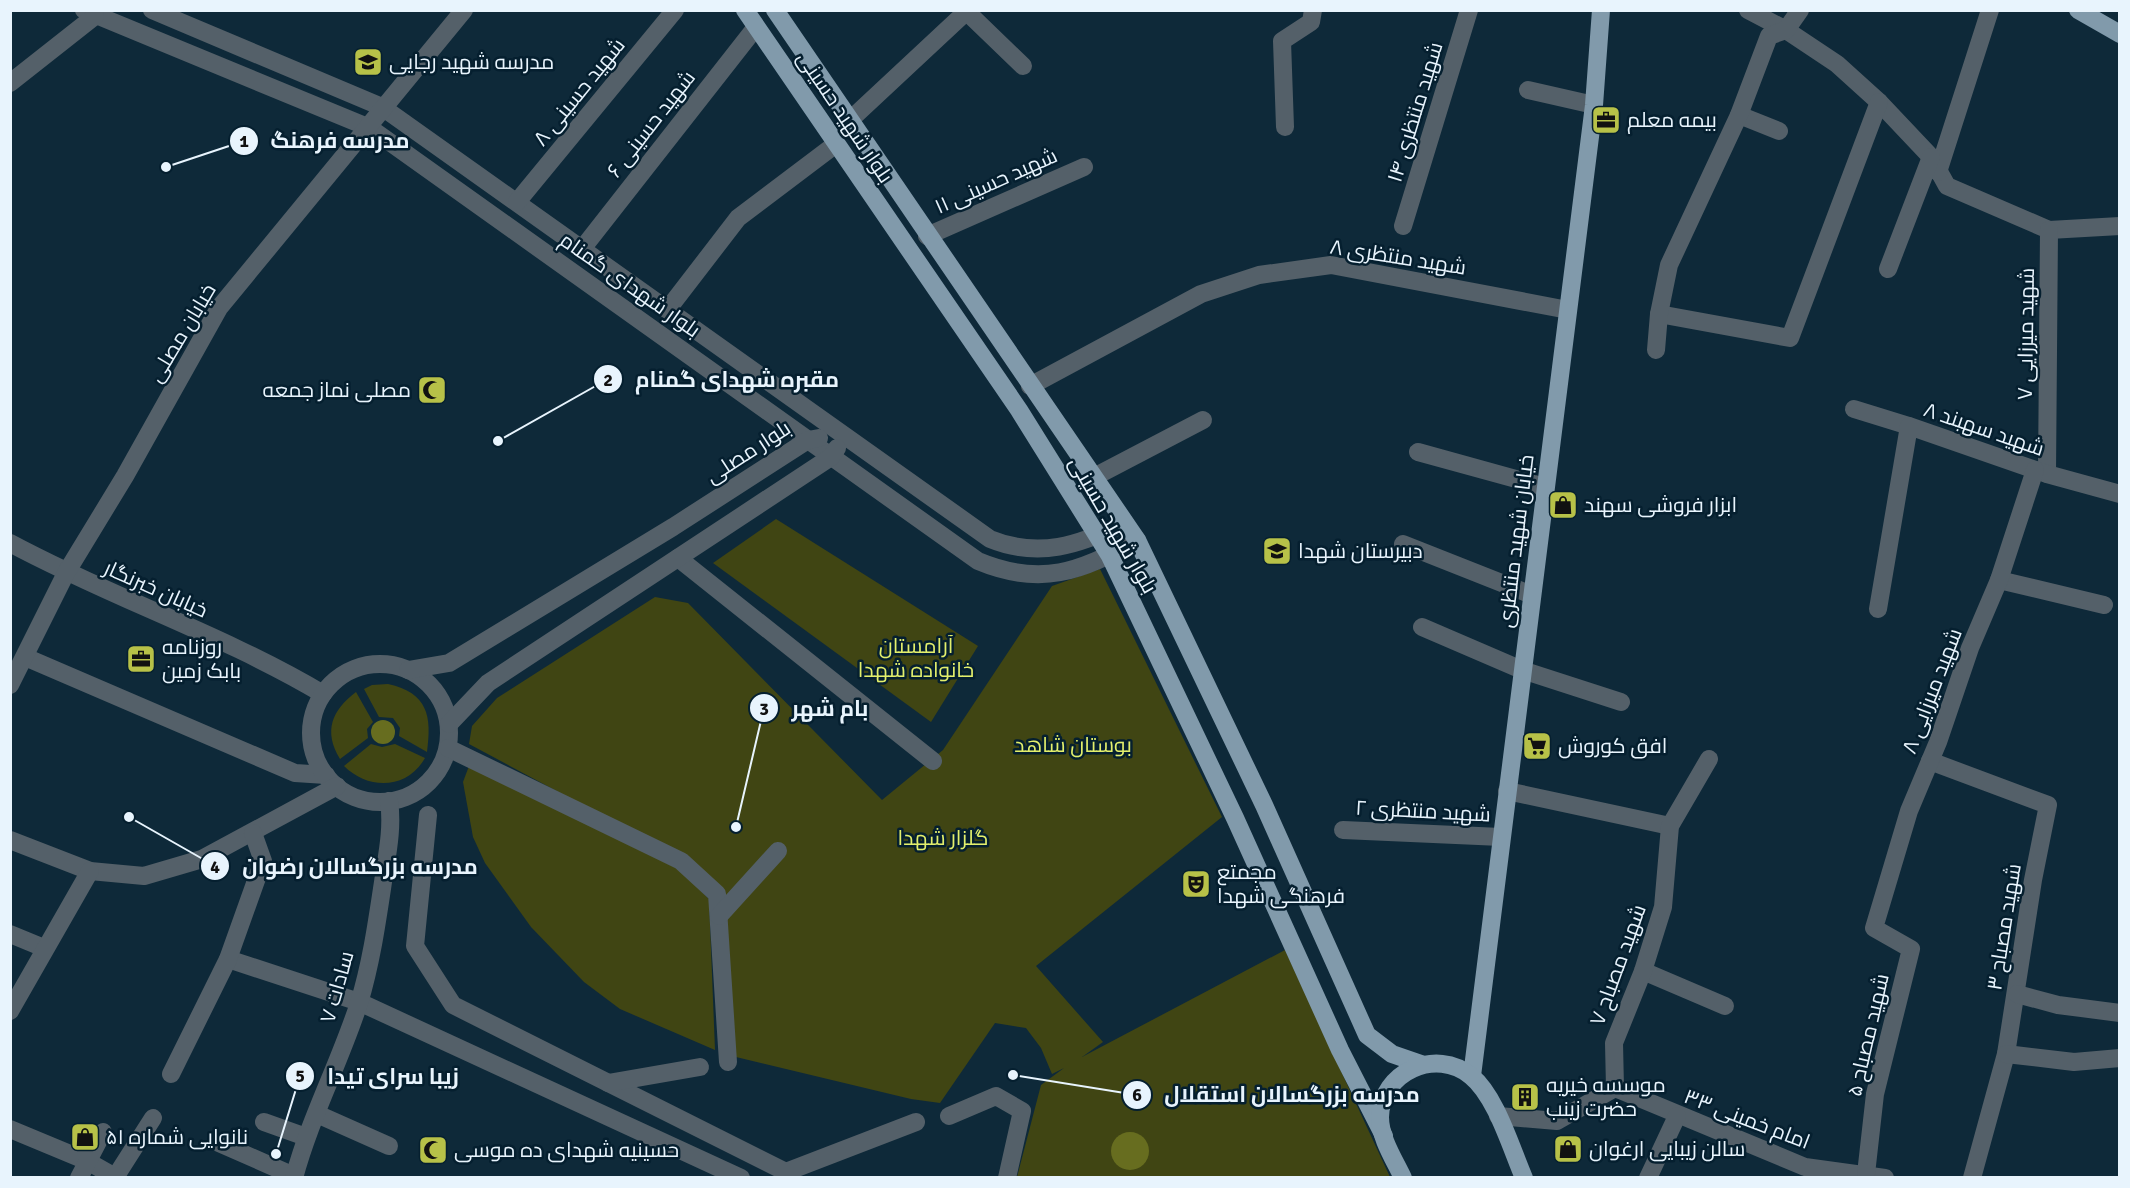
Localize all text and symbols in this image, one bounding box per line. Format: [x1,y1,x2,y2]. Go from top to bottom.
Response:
street label: شهید حسینی ۸ [527,33,631,151]
street label: شهید منتظری ۱۴ [1381,39,1449,185]
school or university icon: مدرسه شهید رجایی [352,46,384,78]
street label: بلوار شهید حسینی [791,46,899,188]
place label: مدرسه شهید رجایی [389,49,554,75]
street label: شهید حسینی ۶ [601,65,701,183]
office icon: بیمه معلم [1590,104,1622,136]
place label: بیمه معلم [1627,107,1717,134]
callout: مدرسه فرهنگ [229,121,422,161]
text: مدرسه فرهنگ [270,127,410,154]
text: 1 [239,130,249,152]
street label: شهید حسینی ۱۱ [931,142,1061,220]
street label: بلوار شهدای گمنام [554,227,705,344]
street label: شهید منتظری ۸ [1328,233,1468,281]
street label: شهید میرزایی ۷ [2012,268,2040,400]
street label: خیابان مصلی [142,279,222,387]
callout: مقبره شهدای گمنام [593,359,851,399]
text: مقبره شهدای گمنام [635,366,839,395]
text: 2 [603,369,613,391]
mosque icon: مصلی نماز جمعه [416,374,448,406]
place label: مصلی نماز جمعه [263,377,411,403]
street label: شهید سهبند ۸ [1920,396,2048,462]
street label: بلوار مصلی [700,415,796,489]
street label: بلوار شهید حسینی [1063,452,1163,598]
street label: خیابان شهید منتظری [1492,453,1540,629]
shop icon: ابزار فروشی سهند [1547,489,1579,521]
place label: ابزار فروشی سهند [1584,492,1737,518]
school or university icon: دبیرستان شهدا [1261,535,1293,567]
place label: دبیرستان شهدا [1298,538,1423,564]
street label: خیابان خبرنگار [99,554,212,623]
street label: شهید میرزایی ۸ [1896,625,1968,757]
park label: آرامستان خانواده شهدا [858,633,974,683]
place label: روزنامه بابک زمین [162,634,241,684]
office icon: روزنامه بابک زمین [125,643,157,675]
callout: بام شهر [749,688,880,728]
text: بام شهر [791,695,868,724]
text: 3 [759,698,769,720]
supermarket icon: افق کوروش [1521,730,1553,762]
park label: بوستان شاهد [1014,732,1132,758]
place label: افق کوروش [1558,733,1667,759]
street label: شهید منتظری ۲ [1355,794,1491,828]
park label: گلزار شهدا [898,825,988,851]
callout: مدرسه بزرگسالان رضوان [200,846,489,886]
text: مدرسه بزرگسالان رضوان [242,853,478,880]
text: 4 [210,856,220,878]
place label: مجمتع فرهنگی شهدا [1217,859,1345,909]
street label: شهید مصباح ۳ [1981,862,2028,992]
theatre icon: مجمتع فرهنگی شهدا [1180,868,1212,900]
street label: شهید مصباح ۷ [1584,901,1653,1029]
street label: سادات ۷ [314,948,360,1026]
street label: شهید مصباح ۵ [1841,971,1896,1099]
callout: زیبا سرای تیدا [285,1056,470,1096]
text: زیبا سرای تیدا [327,1063,459,1090]
text: 5 [295,1065,305,1087]
place label: موسسه خیریه حضرت زینب [1546,1072,1666,1122]
callout: مدرسه بزرگسالان استقلال [1122,1075,1432,1115]
text: مدرسه بزرگسالان استقلال [1164,1081,1420,1108]
building icon: موسسه خیریه حضرت زینب [1509,1081,1541,1113]
street label: امام خمینی ۳۳ [1680,1083,1814,1156]
text: 6 [1132,1084,1142,1106]
shop icon: نانوایی شماره ۵۱ [69,1121,101,1153]
place label: نانوایی شماره ۵۱ [106,1124,248,1150]
shop icon: سالن زیبایی ارغوان [1552,1133,1584,1165]
mosque icon: حسینیه شهدای ده موسی [417,1134,449,1166]
place label: سالن زیبایی ارغوان [1589,1136,1745,1162]
place label: حسینیه شهدای ده موسی [454,1137,679,1163]

